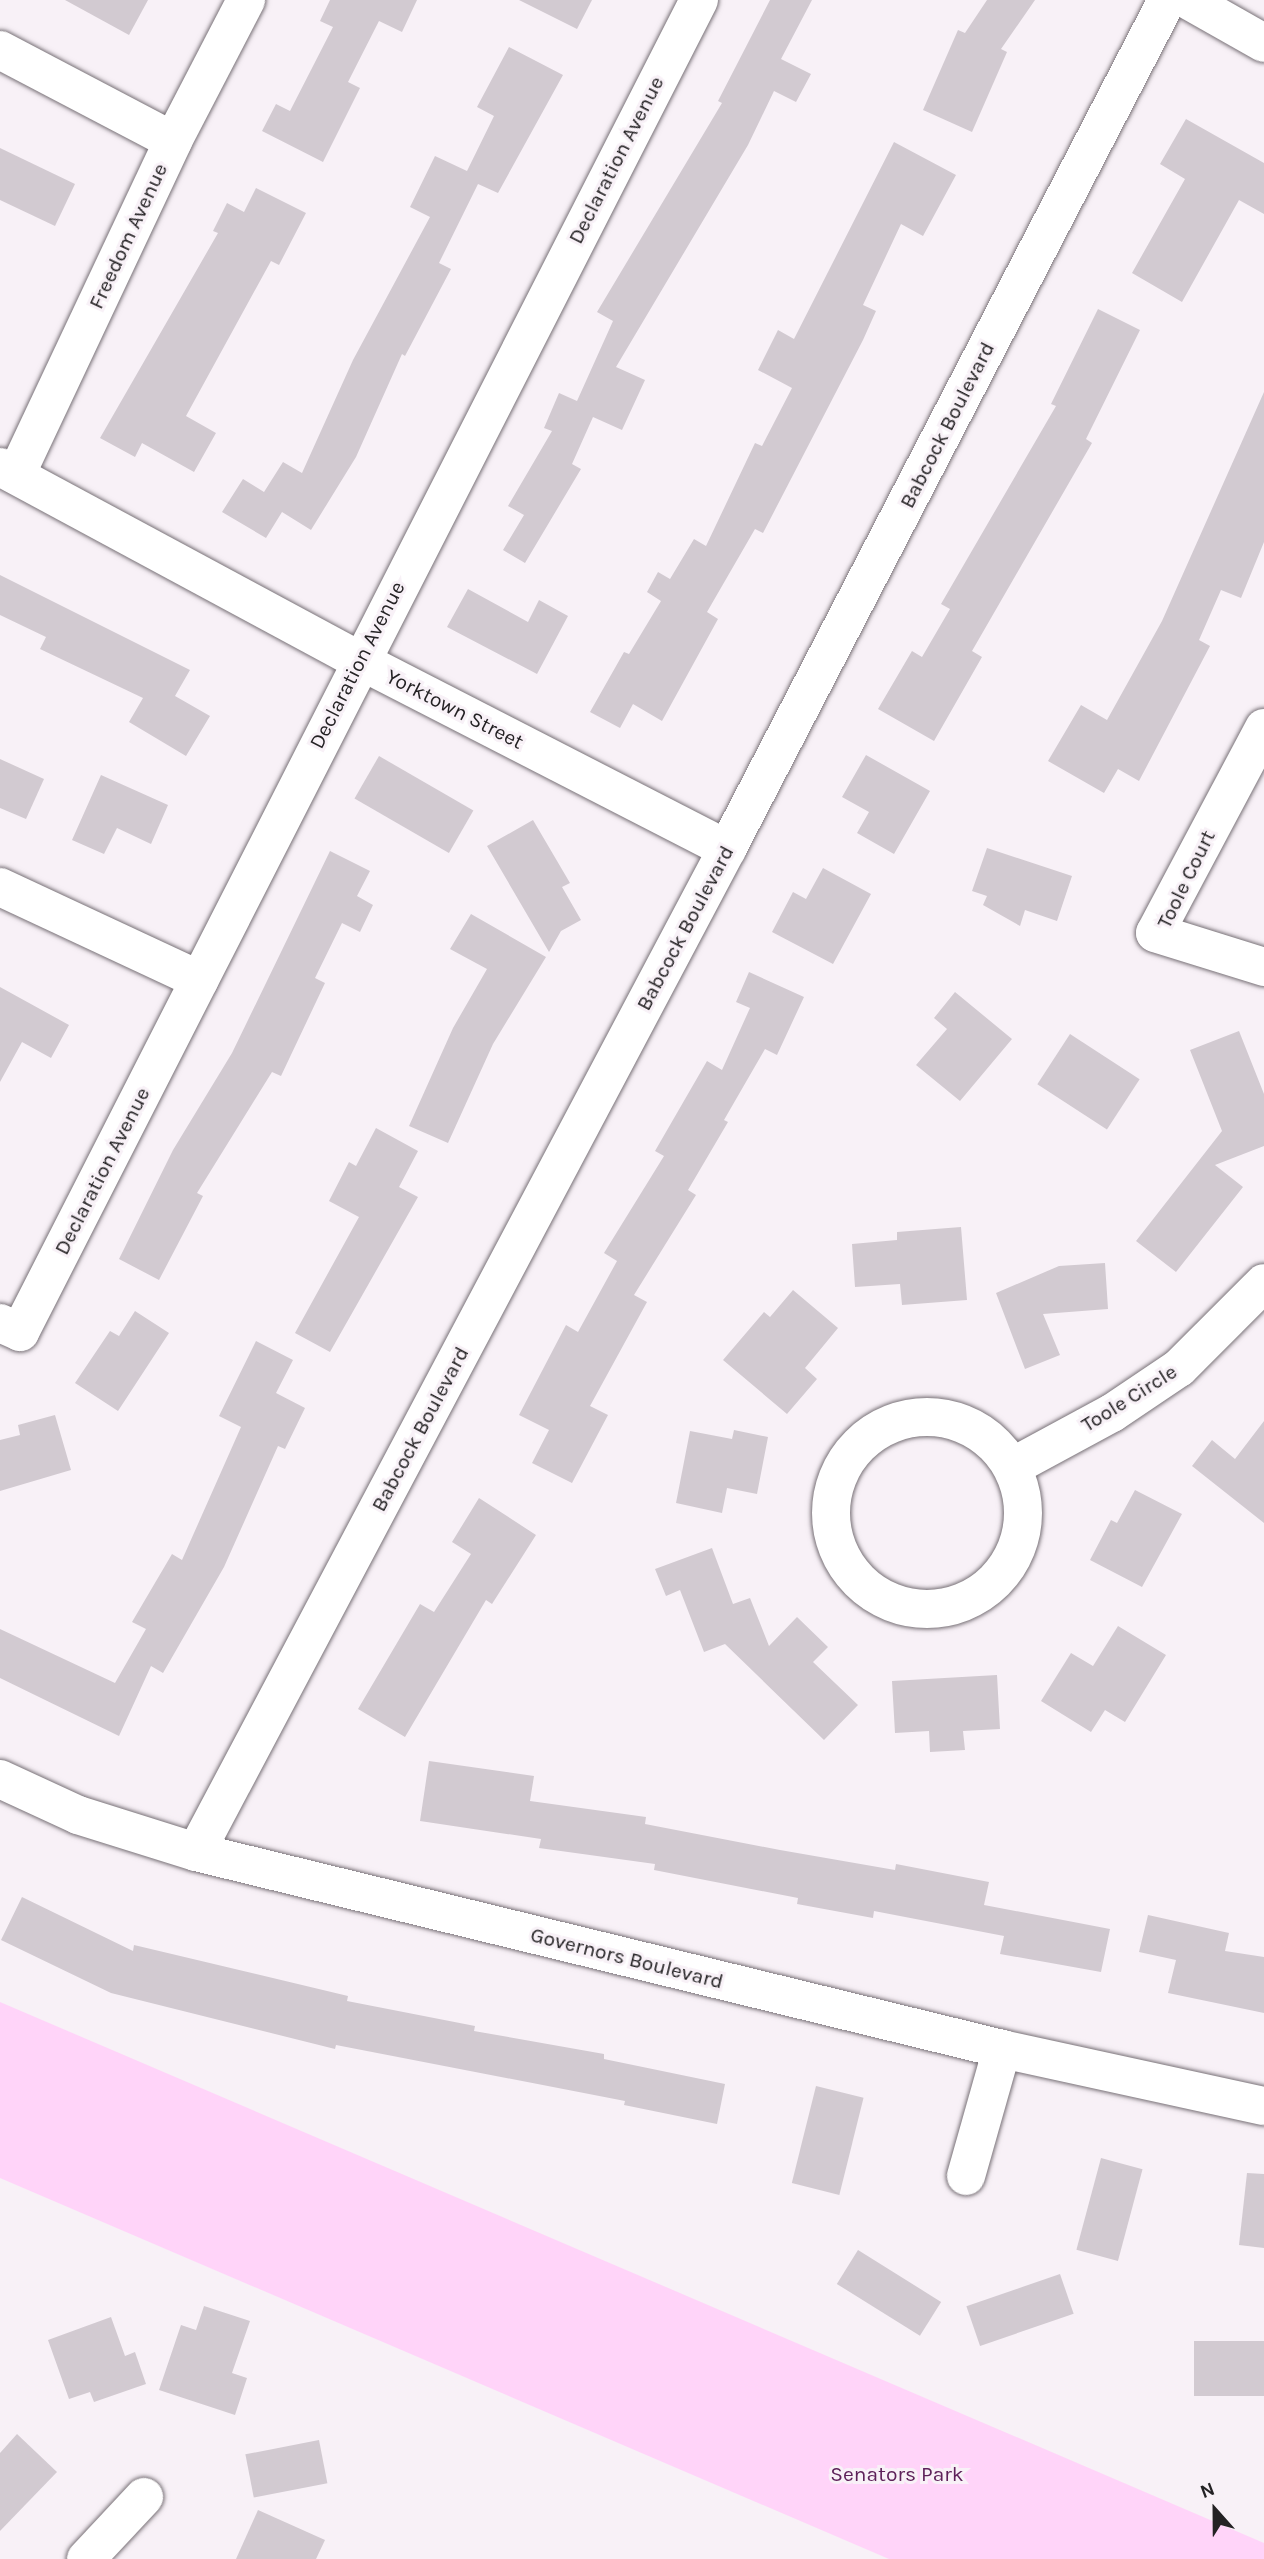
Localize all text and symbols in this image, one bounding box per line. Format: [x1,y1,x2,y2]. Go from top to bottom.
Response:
street label: Declaration Avenue [563,72,669,248]
street label: Freedom Avenue [83,159,173,313]
street label: Babcock Boulevard [894,338,1000,512]
street label: Declaration Avenue [304,577,410,753]
street label: Yorktown Street [382,664,528,754]
street label: Toole Court [1151,826,1221,932]
street label: Babcock Boulevard [631,841,739,1015]
street label: Declaration Avenue [49,1083,155,1259]
street label: Babcock Boulevard [366,1342,474,1516]
street label: Toole Circle [1077,1359,1181,1437]
street label: Governors Boulevard [528,1922,726,1994]
park label: Senators Park [830,2461,964,2487]
north arrow [1180,2475,1250,2545]
text: N [1197,2478,1218,2503]

